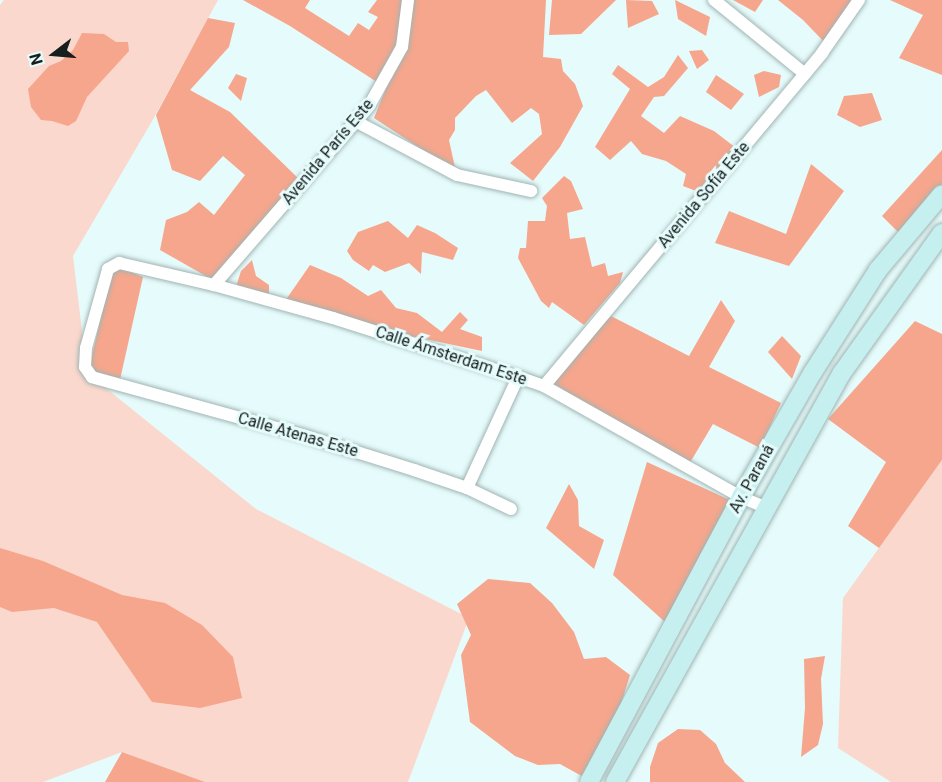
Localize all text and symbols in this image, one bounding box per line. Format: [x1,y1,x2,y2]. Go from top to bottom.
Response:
north arrow [24,24,84,84]
text: N [26,51,47,67]
street label: Avenida París Este [278,95,378,209]
street label: Avenida Sofía Este [654,138,754,252]
street label: Calle Ámsterdam Este [373,322,529,390]
street label: Calle Atenas Este [236,409,360,461]
street label: Av. Paraná [725,441,779,517]

